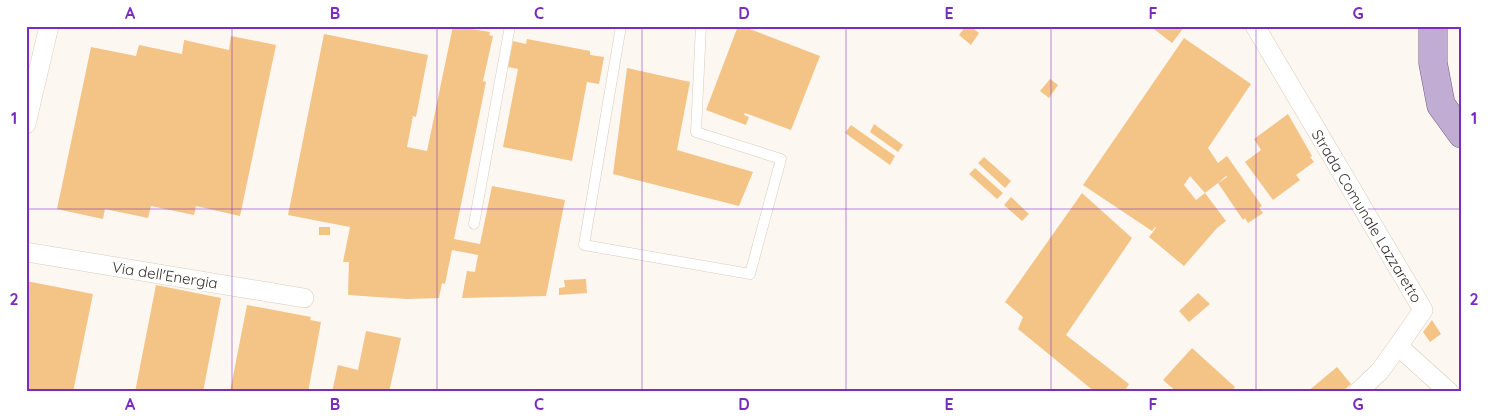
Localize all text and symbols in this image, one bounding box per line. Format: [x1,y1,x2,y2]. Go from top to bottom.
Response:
text: A [125,3,136,23]
text: B [330,3,340,23]
text: C [534,3,544,23]
text: D [738,3,750,23]
text: E [944,3,954,23]
text: F [1149,3,1158,23]
text: G [1352,3,1364,23]
text: 1 [11,108,17,128]
text: 1 [1471,108,1477,128]
street label: Strada Comunale Lazzaretto [1308,126,1426,306]
street label: Via dell'Energia [111,257,219,293]
text: 2 [9,289,19,309]
text: 2 [1469,289,1479,309]
text: A [125,394,136,414]
text: B [330,394,340,414]
text: C [534,394,544,414]
text: D [738,394,750,414]
text: E [944,394,954,414]
text: F [1149,394,1158,414]
text: G [1352,394,1364,414]

